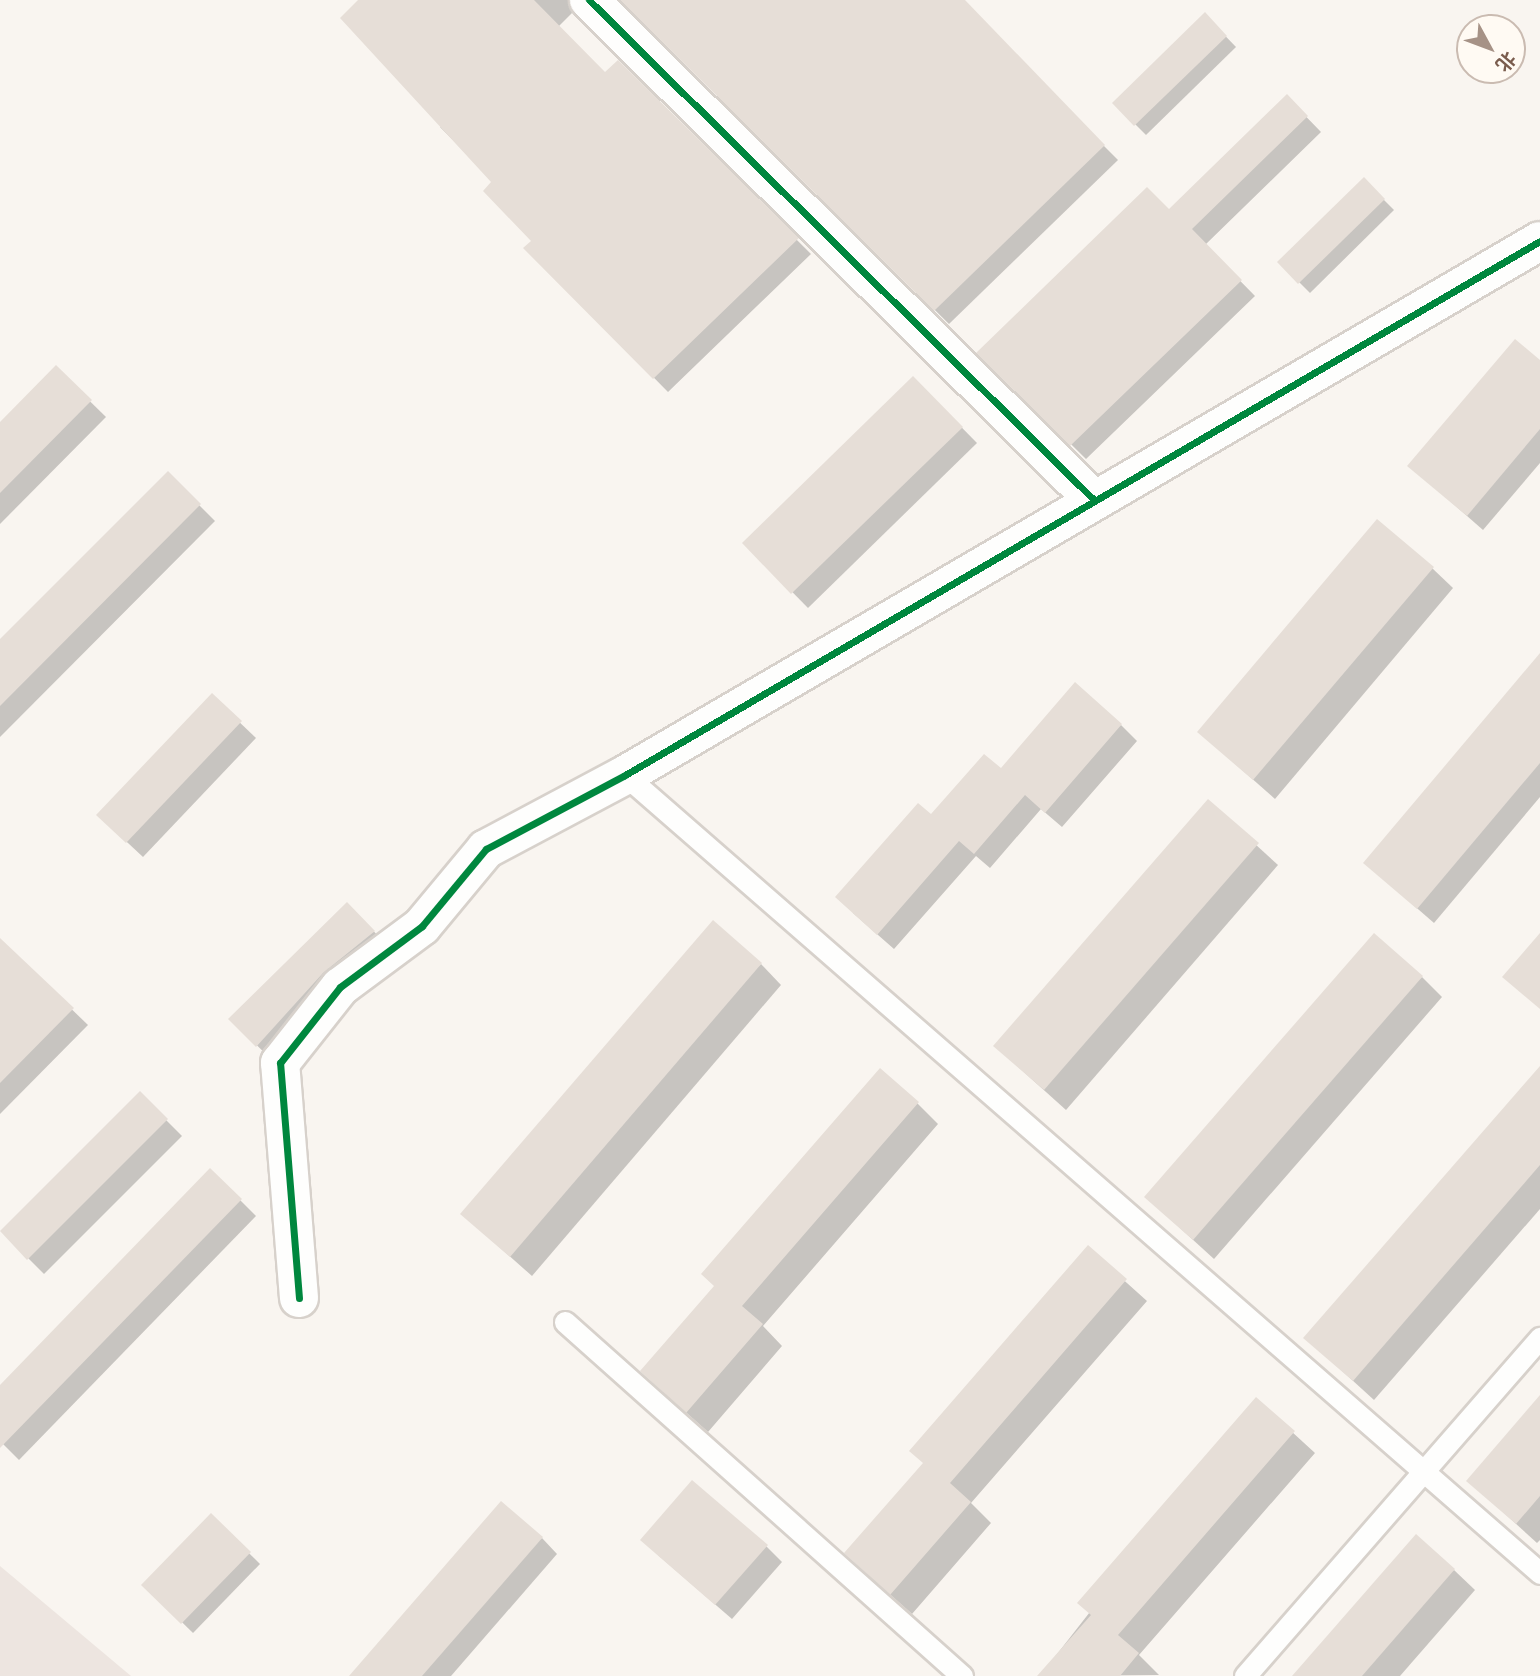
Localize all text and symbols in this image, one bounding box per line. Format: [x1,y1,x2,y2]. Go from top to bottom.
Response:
north arrow [1456,14,1526,84]
text: 北 [1491,47,1521,77]

